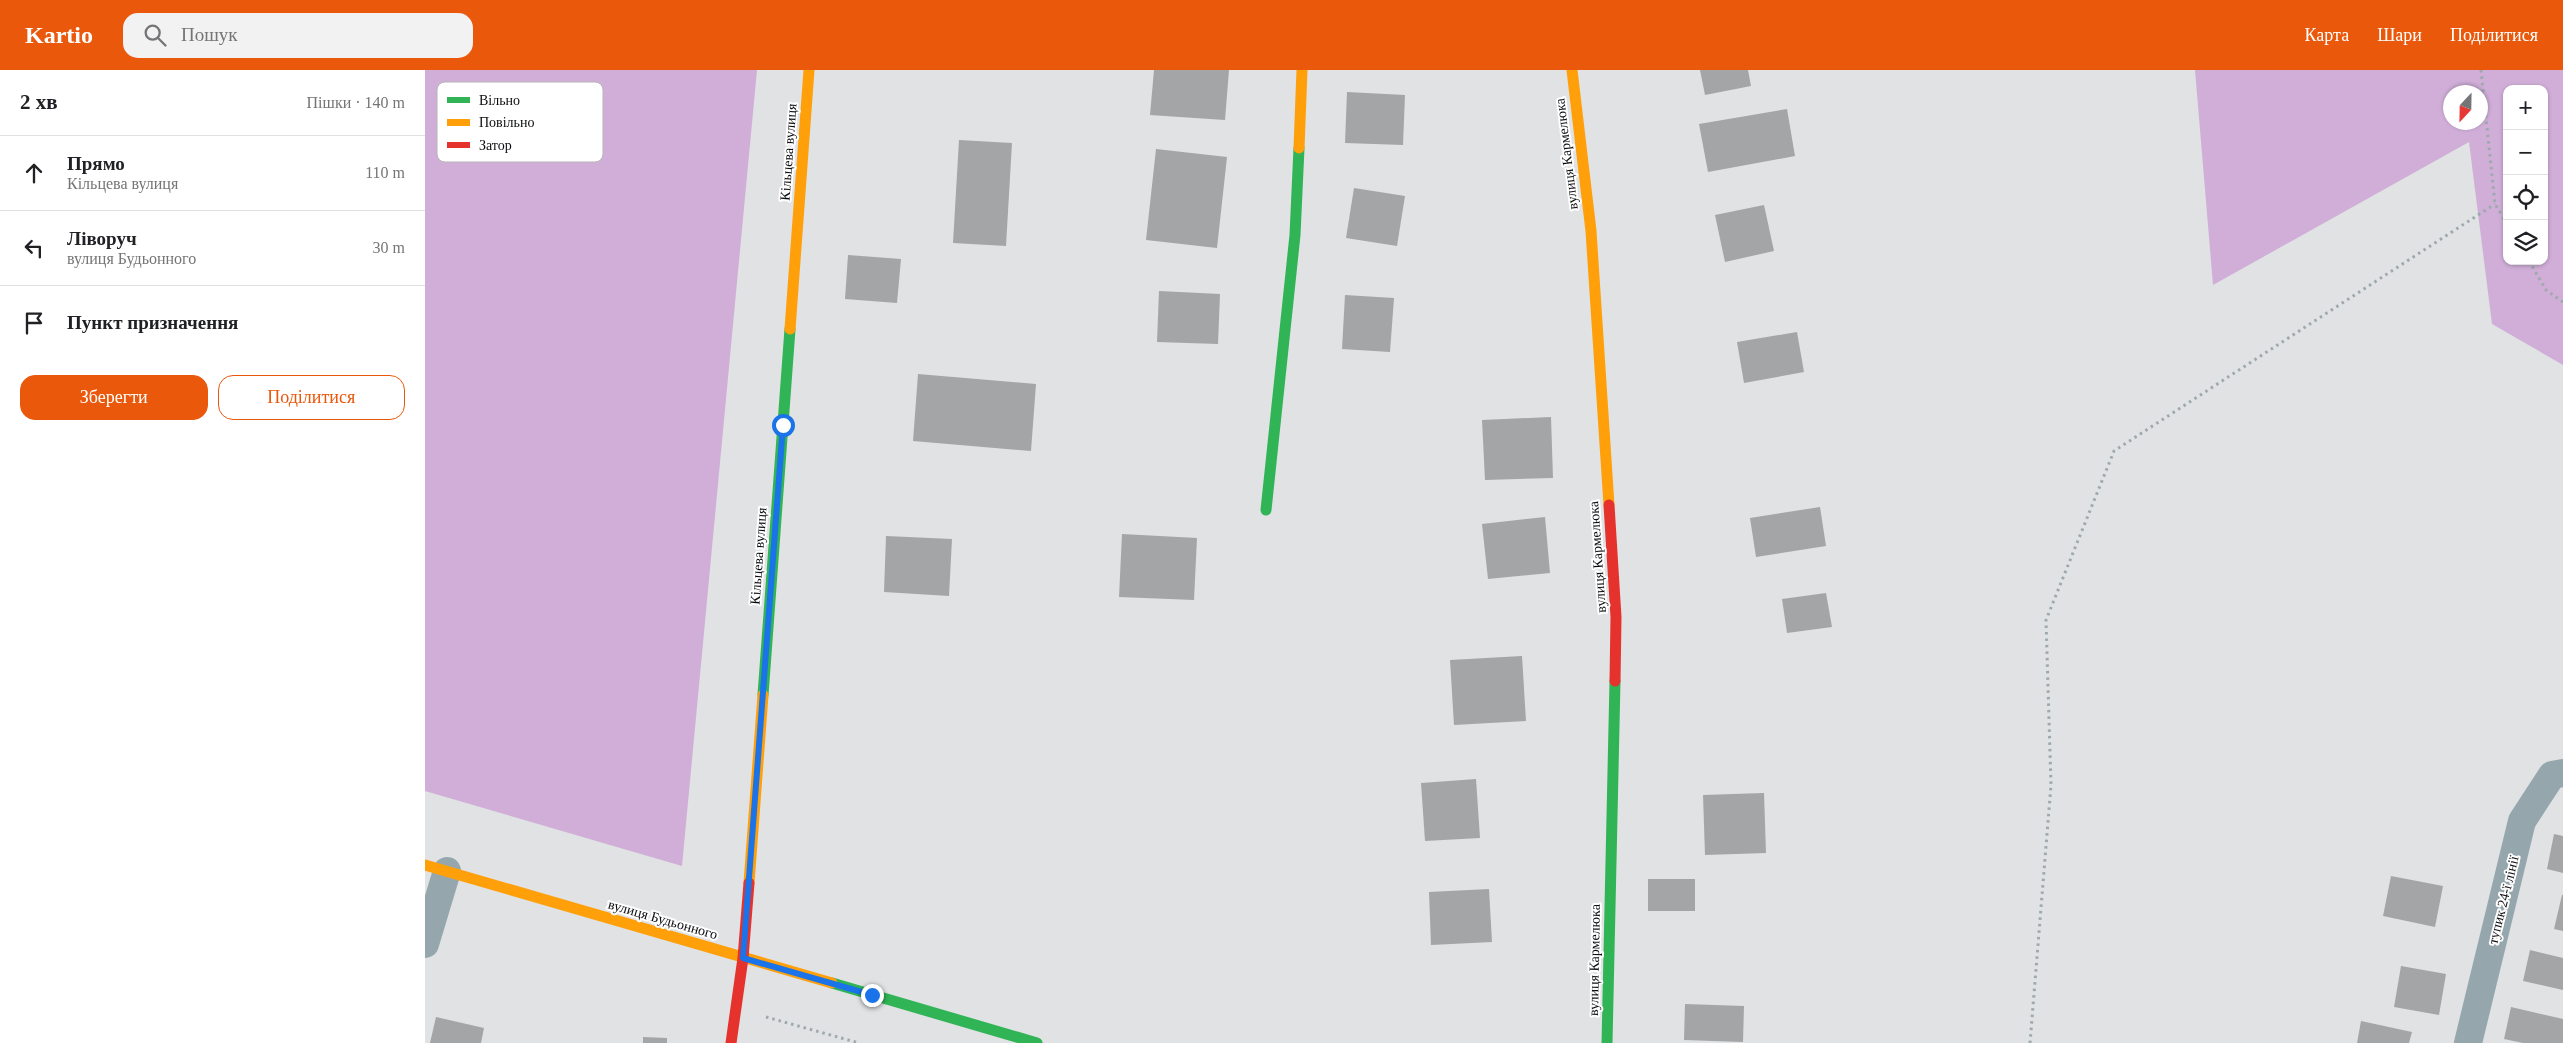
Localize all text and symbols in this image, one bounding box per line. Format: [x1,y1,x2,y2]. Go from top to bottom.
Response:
search box [123,13,473,58]
icon: search [141,21,169,49]
text: Kartio [25,22,93,48]
text: Пошук [181,24,238,45]
text: Карта [2305,25,2349,45]
text: Шари [2377,25,2422,45]
text: Поділитися [2450,25,2538,45]
legend [437,82,603,162]
north arrow [2443,85,2488,130]
map controls [2503,85,2548,265]
button: + [2503,85,2548,130]
text: 2 хв [20,90,58,114]
text: Вільно [479,93,520,108]
text: Пішки · 140 m [307,94,405,111]
street label: вулиця Кармелюка [1552,97,1581,210]
street label: Кільцева вулиця [778,102,799,201]
text: Повільно [479,115,534,130]
button: − [2503,130,2548,175]
text: Затор [479,138,512,153]
text: Прямо [67,153,125,174]
icon: ahead [20,159,48,187]
text: 110 m [365,164,405,181]
text: Кільцева вулиця [67,175,178,192]
button: locate [2503,175,2548,220]
button: layers [2503,220,2548,265]
text: Ліворуч [67,228,137,249]
icon: left [20,234,48,262]
text: 30 m [373,239,405,256]
text: вулиця Будьонного [67,250,196,267]
icon: arrive [20,309,48,337]
text: Пункт призначення [67,312,238,333]
button: Зберегти [20,375,208,420]
button: Поділитися [218,375,405,420]
route start [772,414,795,437]
street label: вулиця Кармелюка [1586,500,1609,613]
street label: Кільцева вулиця [748,506,769,605]
street label: тупик 24-ї лінії [2485,854,2522,946]
street label: вулиця Будьонного [606,897,719,942]
street label: вулиця Кармелюка [1586,903,1603,1016]
route end [861,984,884,1007]

